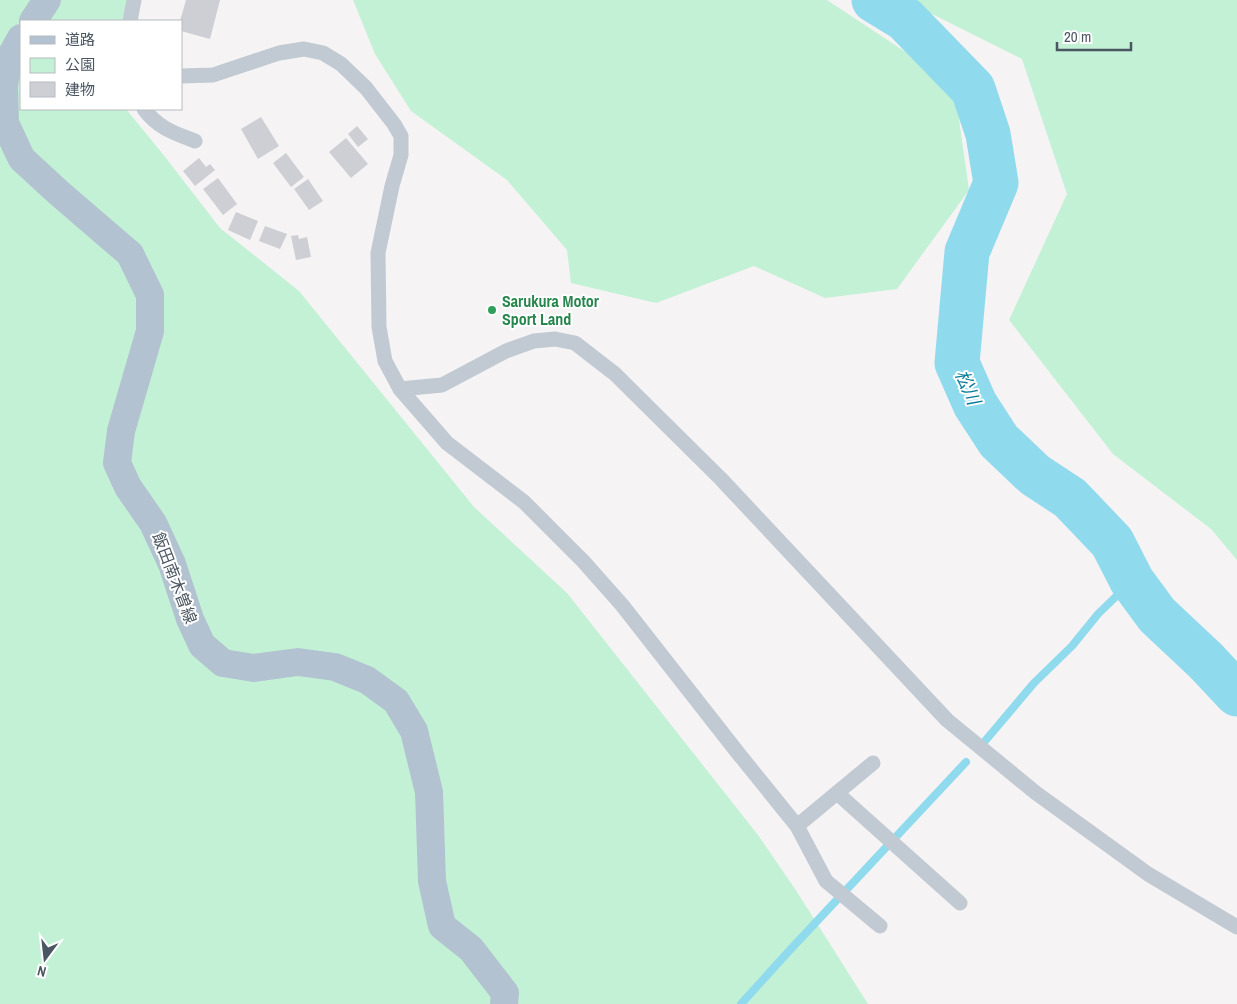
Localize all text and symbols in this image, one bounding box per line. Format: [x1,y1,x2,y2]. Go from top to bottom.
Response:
legend [20,20,182,110]
scale bar [1057,20,1131,52]
text: 20 m [1064,26,1091,47]
text: 道路 [65,29,95,50]
text: 公園 [65,54,95,75]
text: 建物 [65,79,95,100]
place label: Sarukura Motor Sport Land [502,290,600,330]
marker: Sarukura Motor Sport Land [486,304,498,316]
water label: 松川 [949,365,988,410]
street label: 飯田南木曽線 [148,529,202,627]
north arrow [20,934,70,984]
text: N [35,962,48,981]

